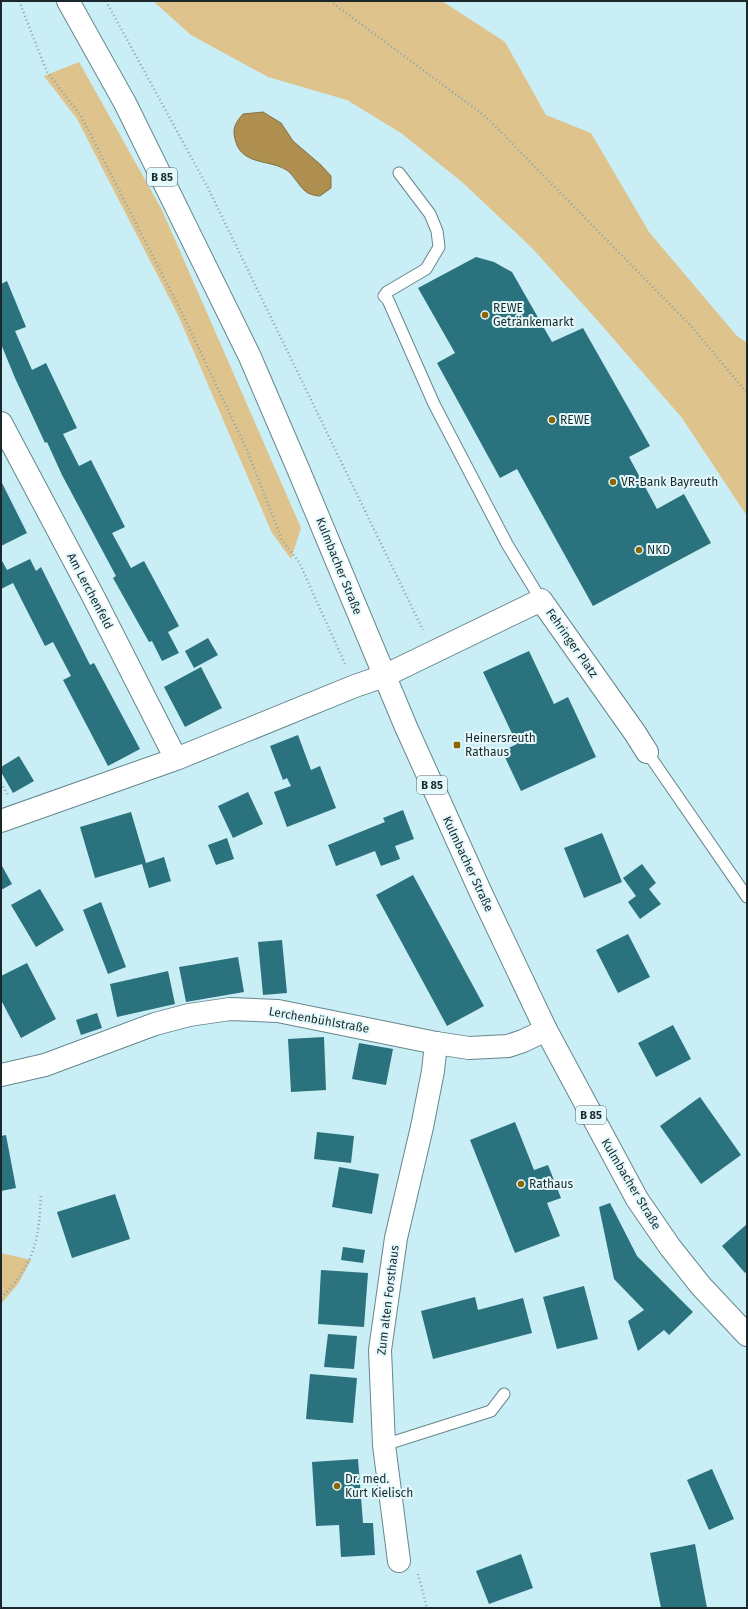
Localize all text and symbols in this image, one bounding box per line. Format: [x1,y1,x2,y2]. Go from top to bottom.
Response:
road number: B 85 [147,168,177,186]
place label: REWE Getränkemarkt [493,301,574,329]
marker: REWE Getränkemarkt [480,310,490,320]
place label: REWE [560,413,590,427]
marker: REWE [547,415,557,425]
place label: VR-Bank Bayreuth [621,475,718,489]
marker: VR-Bank Bayreuth [608,477,618,487]
street label: Kulmbacher Straße [313,515,365,617]
place label: NKD [647,543,670,557]
marker: NKD [634,545,644,555]
street label: Am Lerchenfeld [64,551,116,631]
street label: Fehringer Platz [543,606,601,680]
place label: Heinersreuth Rathaus [465,731,536,759]
marker: Heinersreuth Rathaus [452,740,462,750]
road number: B 85 [417,776,447,794]
street label: Kulmbacher Straße [440,814,496,914]
street label: Lerchenbühlstraße [268,1004,370,1036]
road number: B 85 [576,1106,606,1124]
street label: Kulmbacher Straße [598,1136,664,1232]
place label: Rathaus [529,1177,574,1191]
marker: Rathaus [516,1179,526,1189]
street label: Zum alten Forsthaus [374,1244,402,1356]
place label: Dr. med. Kurt Kielisch [345,1472,413,1500]
marker: Dr. med. Kurt Kielisch [332,1481,342,1491]

